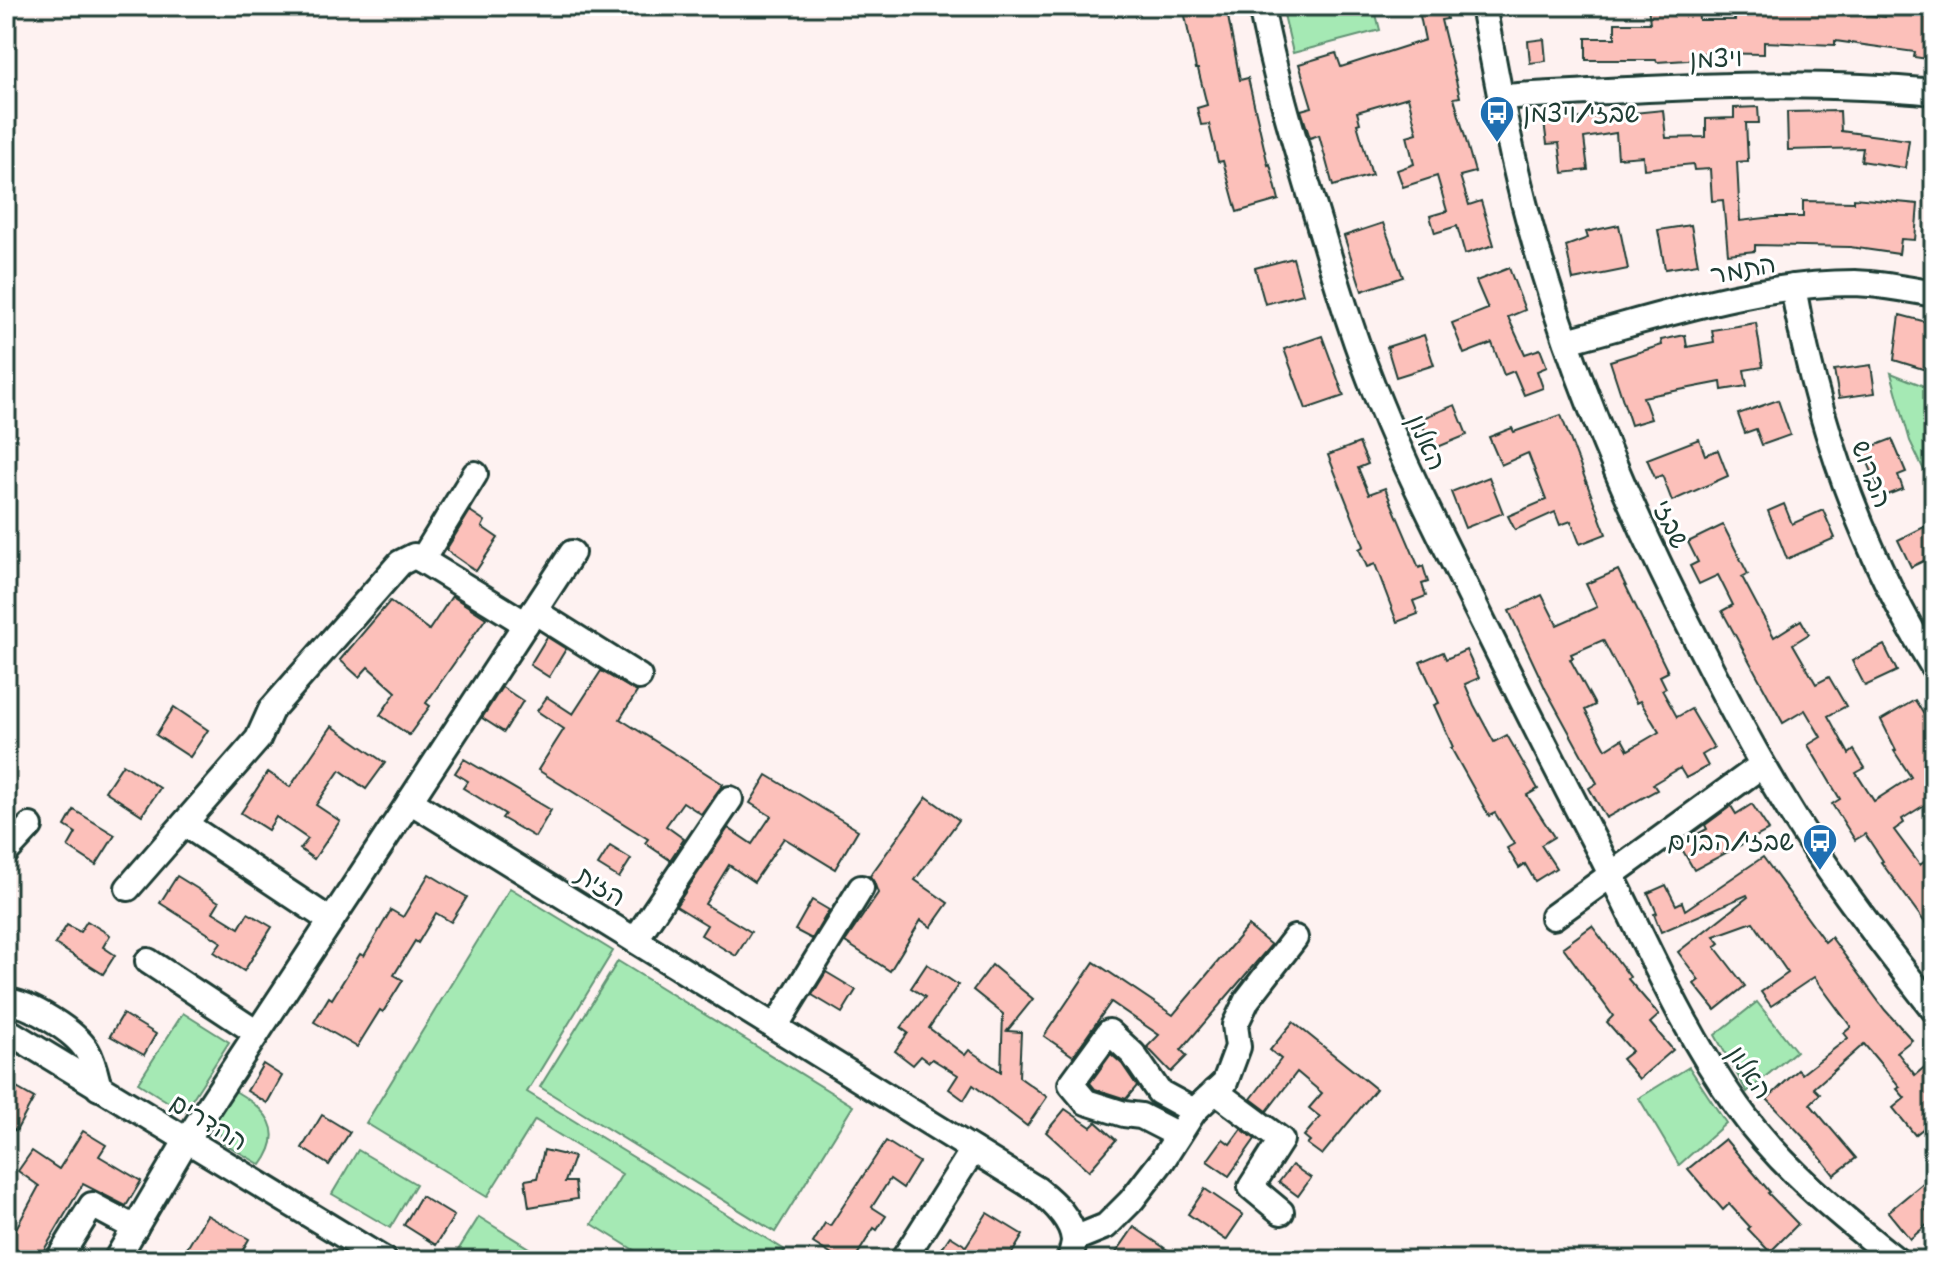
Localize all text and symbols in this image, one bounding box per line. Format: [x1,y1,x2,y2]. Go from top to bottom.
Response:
street label: ויצמן [1689,34,1743,82]
place label: שבזי/ויצמן [1523,90,1639,136]
bus stop icon: שבזי/ויצמן [1478,94,1516,144]
street label: התמר [1706,240,1780,298]
street label: האלון [1394,406,1460,478]
street label: הברוש [1838,433,1906,515]
street label: שבזי [1640,492,1702,556]
place label: שבזי/הבנים [1667,818,1794,864]
bus stop icon: שבזי/הבנים [1801,822,1839,872]
street label: הזית [565,851,636,919]
street label: האלון [1715,1035,1785,1109]
street label: ההדרים [161,1080,257,1164]

